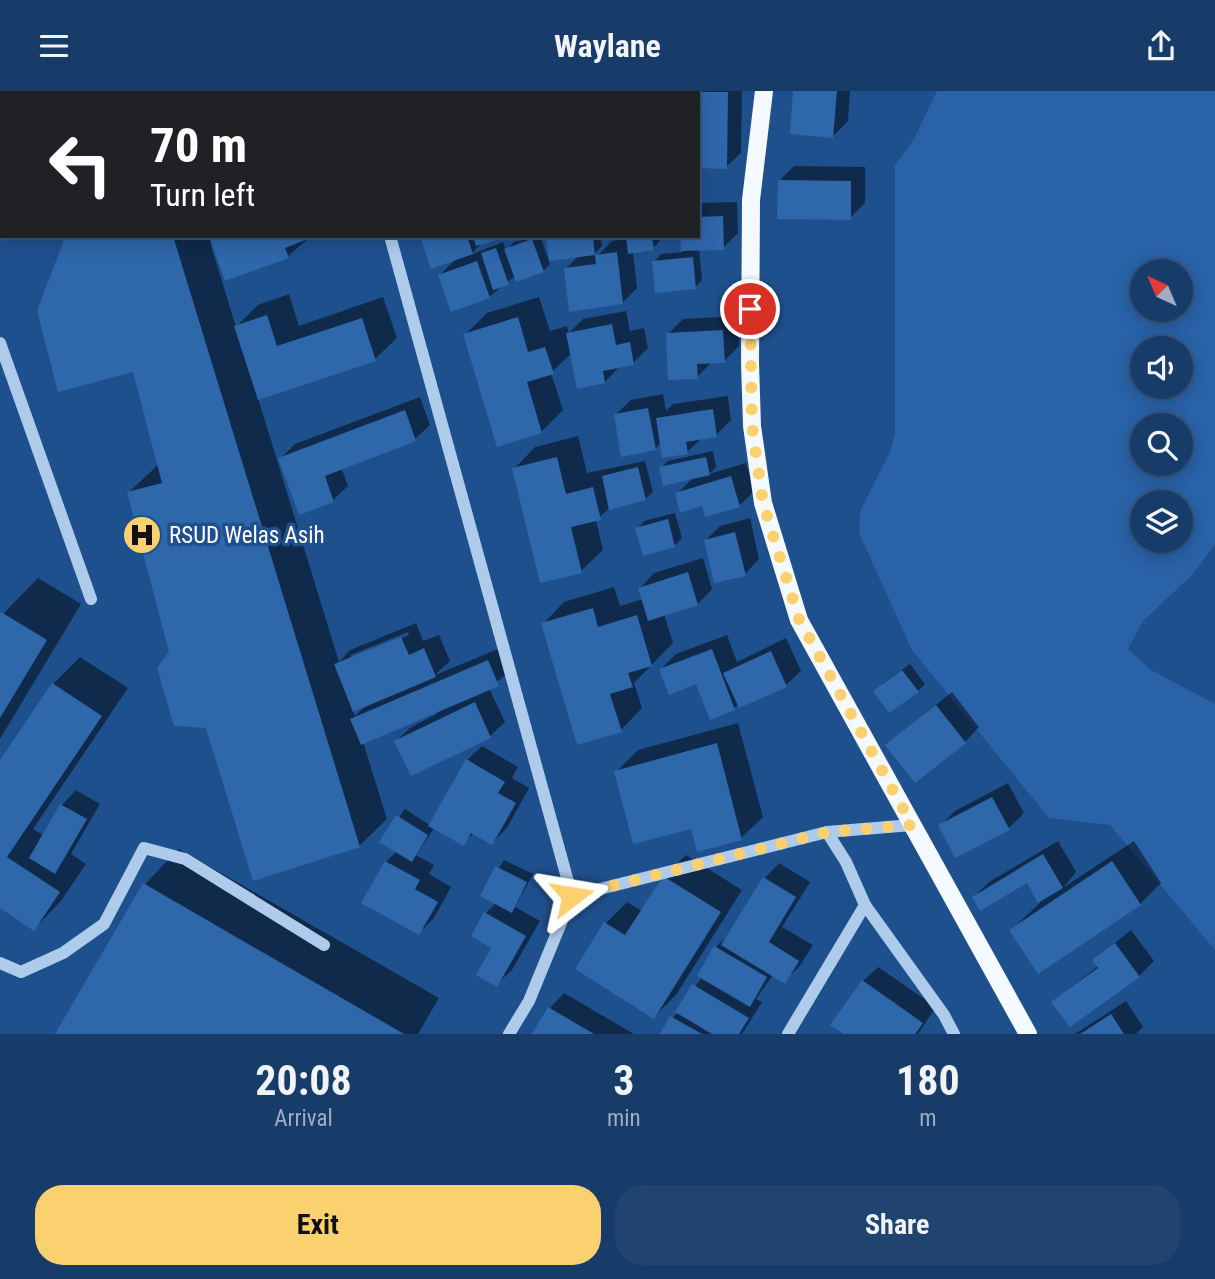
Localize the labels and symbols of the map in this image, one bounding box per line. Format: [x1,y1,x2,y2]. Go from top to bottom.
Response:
north arrow [1130,259,1194,322]
pin [720,279,780,339]
hospital icon: RSUD Welas Asih [121,514,163,556]
place label: RSUD Welas Asih [169,522,325,549]
position arrow [535,859,609,933]

